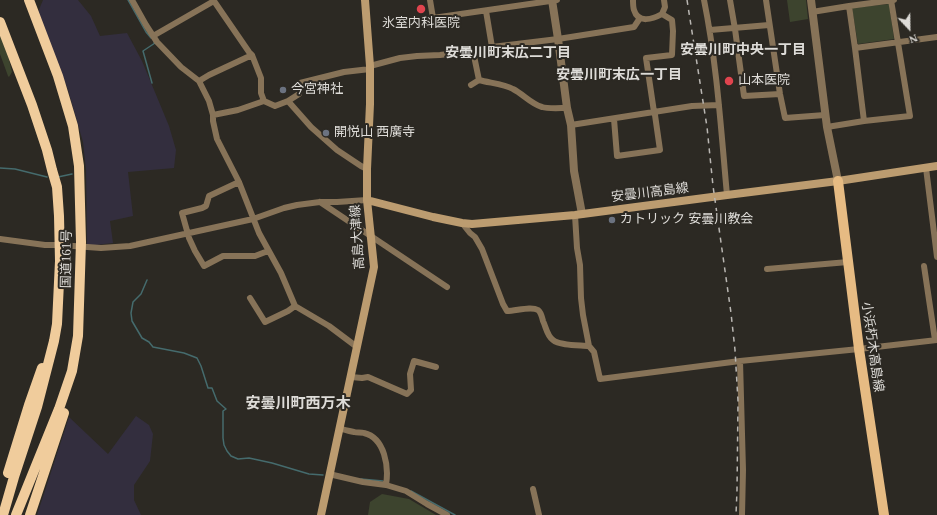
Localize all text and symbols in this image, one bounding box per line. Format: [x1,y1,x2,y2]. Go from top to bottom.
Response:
marker: 氷室内科医院 [415,3,427,15]
north arrow [889,8,929,48]
place label: 氷室内科医院 [382,16,460,32]
text: N [908,32,919,46]
district label: 安曇川町中央一丁目 [680,42,806,58]
district label: 安曇川町末広二丁目 [445,45,571,61]
district label: 安曇川町末広一丁目 [556,67,682,83]
place label: 山本医院 [738,73,790,89]
marker: 山本医院 [723,75,735,87]
place label: 今宮神社 [291,82,343,98]
marker: 今宮神社 [278,85,288,95]
place label: 開悦山 西廣寺 [334,125,415,141]
marker: 開悦山 西廣寺 [321,128,331,138]
street label: 安曇川高島線 [610,181,690,205]
street label: 高島大津線 [348,204,368,270]
place label: カトリック 安曇川教会 [620,212,753,228]
marker: カトリック 安曇川教会 [607,215,617,225]
street label: 国道161号 [59,230,75,288]
street label: 小浜朽木高島線 [858,301,886,393]
district label: 安曇川町西万木 [246,395,350,413]

